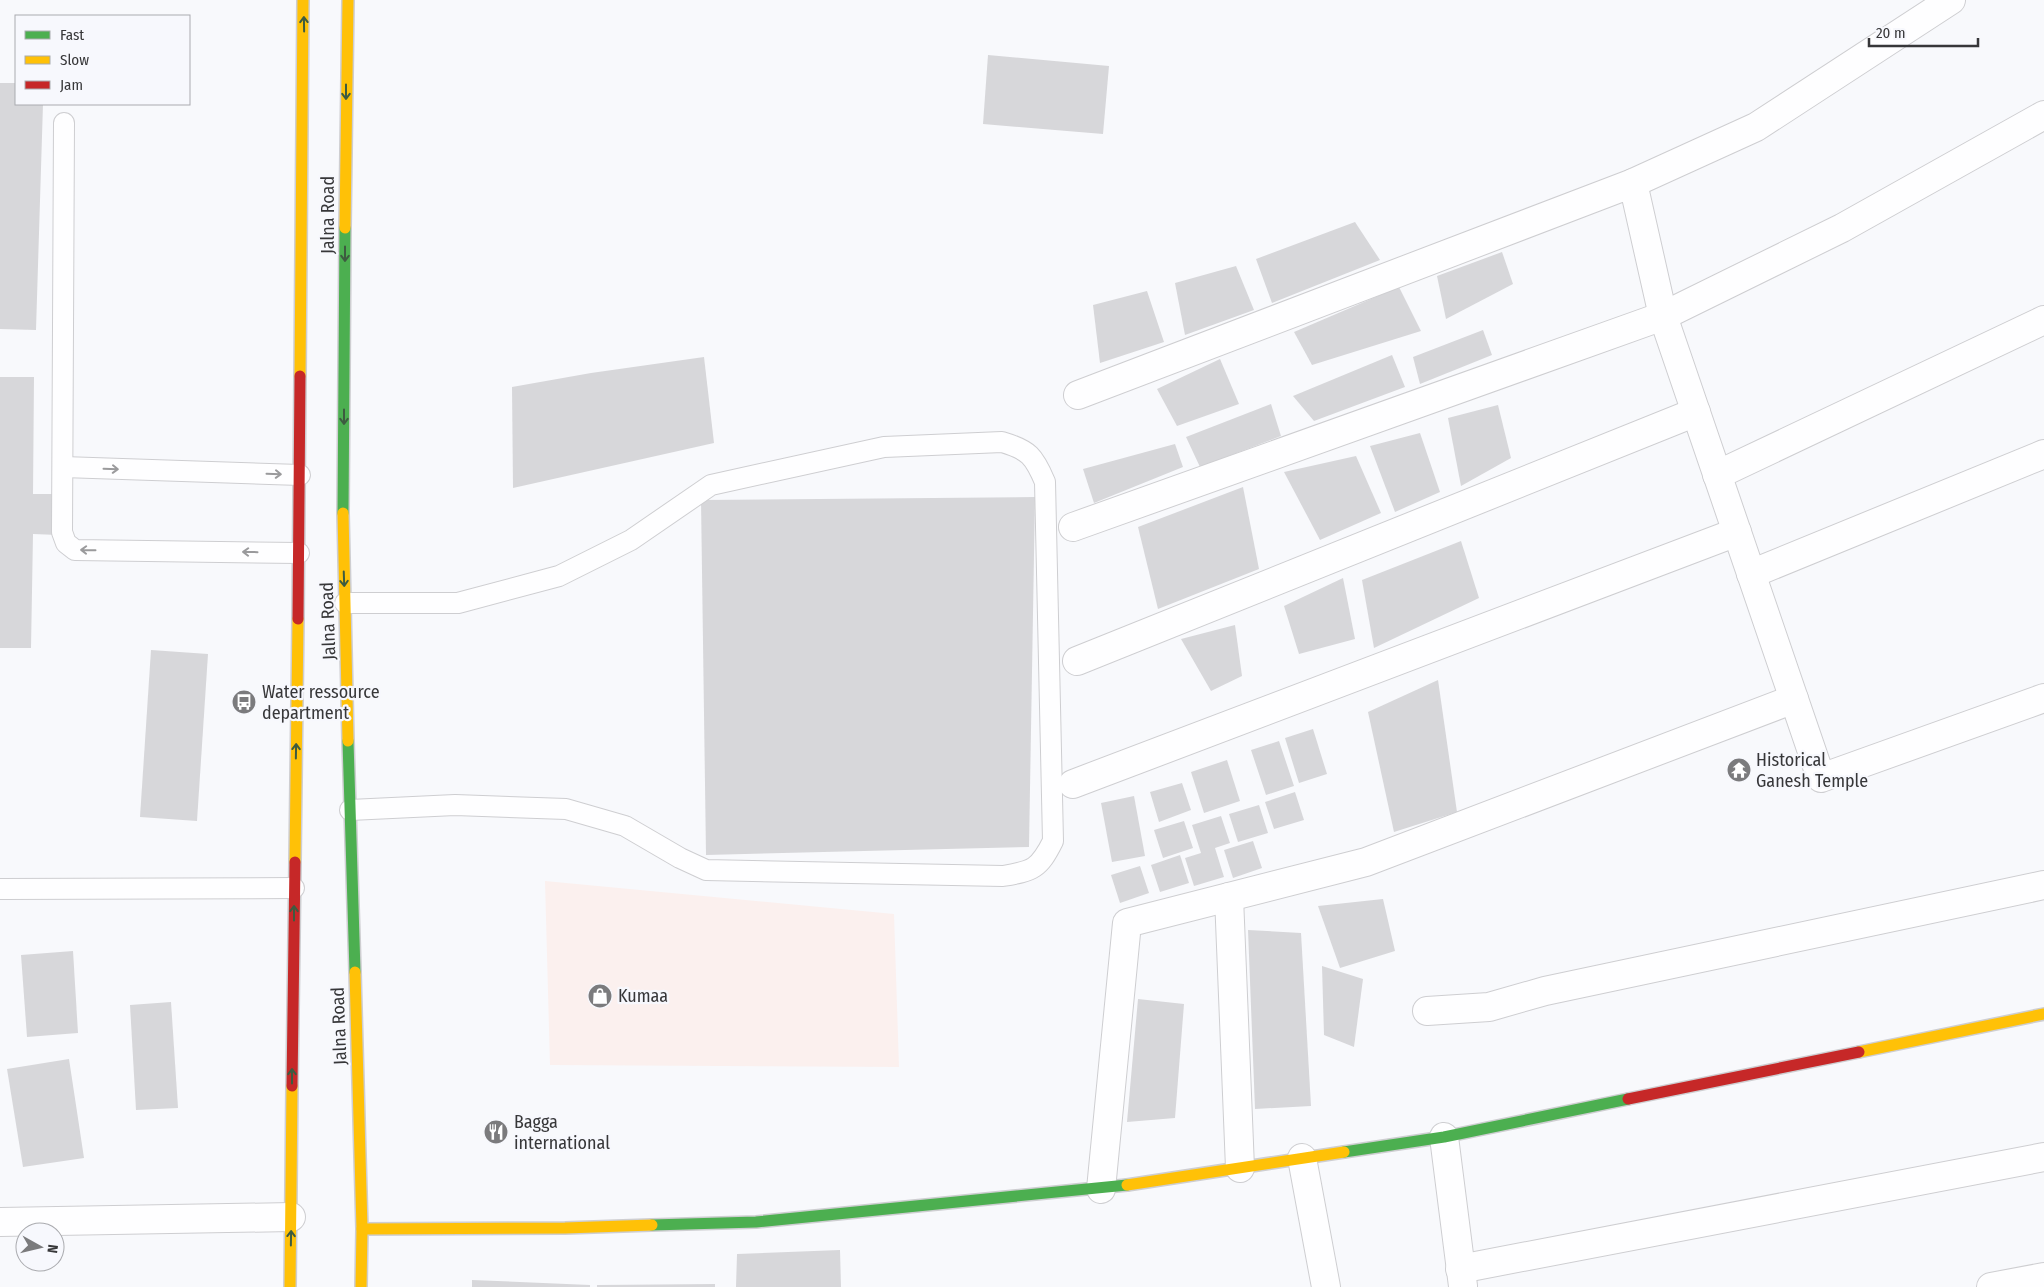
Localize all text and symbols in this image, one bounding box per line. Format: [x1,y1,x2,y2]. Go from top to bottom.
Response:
legend [15,15,190,105]
scale bar [1869,15,1978,47]
one-way arrow [299,16,309,32]
text: 20 m [1876,24,1906,42]
text: Fast [60,26,84,44]
text: Slow [60,51,89,69]
text: Jam [60,76,83,94]
one-way arrow [341,84,351,100]
street label: Jalna Road [317,176,339,254]
one-way arrow [340,246,350,262]
one-way arrow [339,408,349,425]
one-way arrow [103,464,119,474]
one-way arrow [265,469,281,479]
one-way arrow [80,545,96,555]
one-way arrow [243,547,259,557]
one-way arrow [339,571,349,587]
street label: Jalna Road [316,582,340,660]
place label: Water ressource department [262,681,380,724]
bus stop icon: Water ressource department [231,689,257,715]
one-way arrow [291,743,301,760]
place label: Historical Ganesh Temple [1756,749,1868,792]
temple icon: Historical Ganesh Temple [1726,757,1752,783]
one-way arrow [289,906,299,922]
shop icon: Kumaa [587,983,613,1009]
place label: Kumaa [618,985,668,1007]
street label: Jalna Road [327,987,351,1065]
one-way arrow [287,1068,297,1084]
place label: Bagga international [514,1111,610,1154]
restaurant icon: Bagga international [483,1119,509,1145]
north arrow [15,1222,65,1272]
one-way arrow [286,1231,296,1247]
text: N [43,1243,61,1254]

